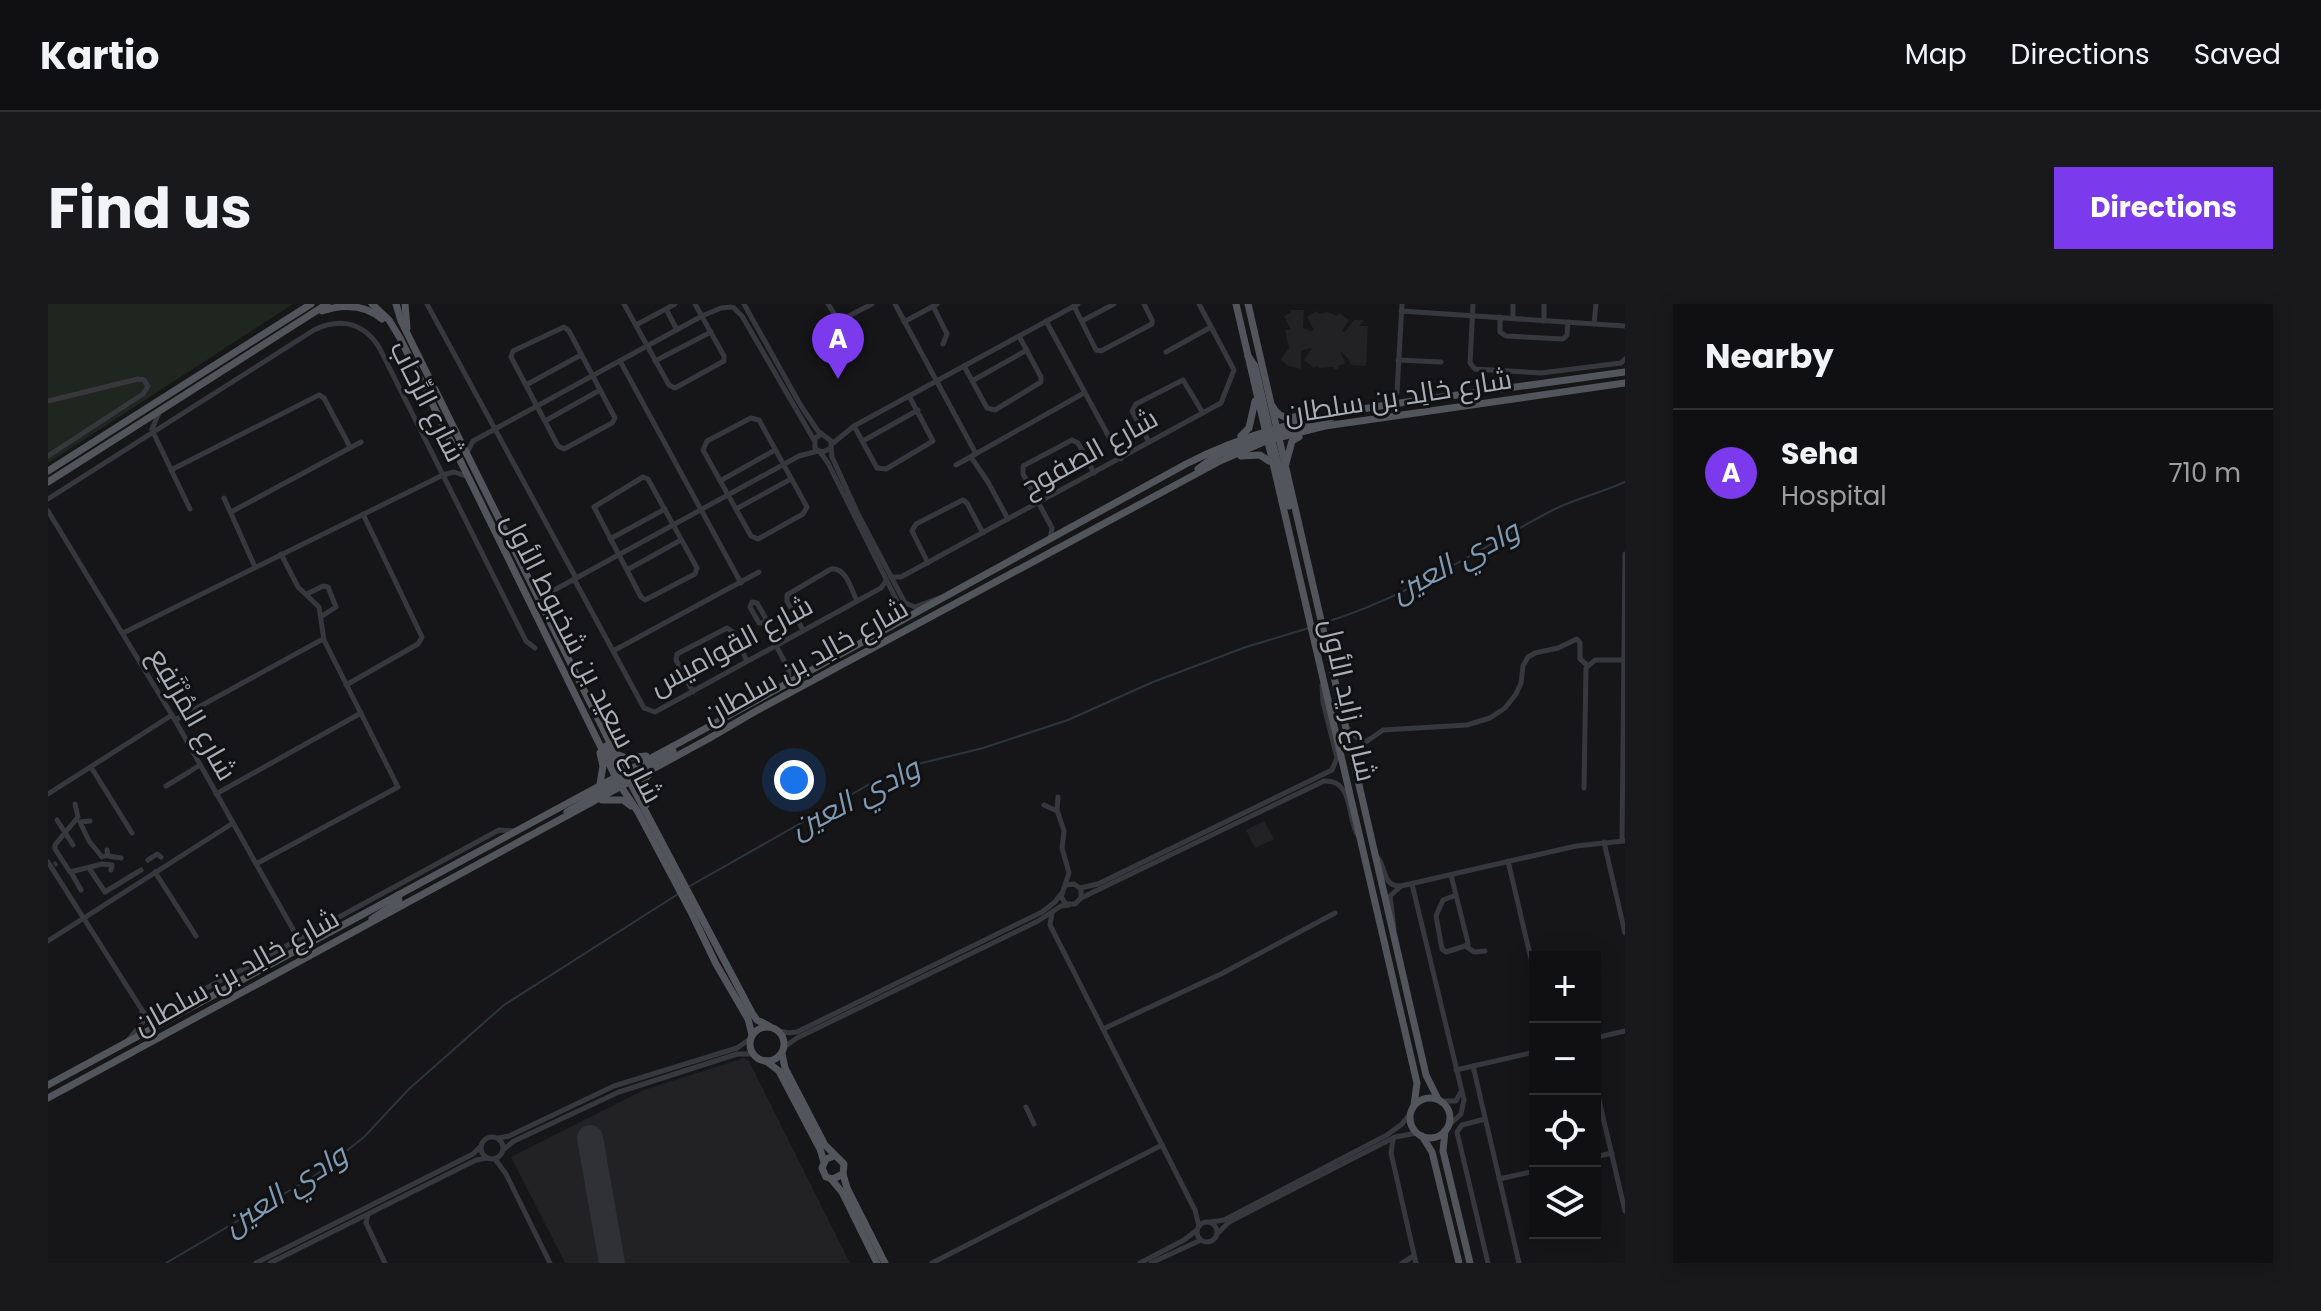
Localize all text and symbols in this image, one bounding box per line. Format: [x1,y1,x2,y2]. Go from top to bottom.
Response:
text: Kartio [40,29,159,82]
text: Map [1905,35,1967,74]
text: Directions [2011,35,2150,74]
text: Saved [2194,35,2281,74]
button: Directions [2054,167,2273,249]
text: Find us [48,169,252,248]
pin: A [812,313,864,379]
text: Nearby [1705,332,1834,380]
street label: شارع الرِّحاب [380,334,475,469]
street label: شارع خالِد بن سلطان [1282,359,1515,434]
street label: شارع الصفوح [1014,399,1165,506]
text: Seha [1781,432,1859,475]
text: A [1721,455,1741,491]
text: 710 m [2168,455,2241,491]
text: Hospital [1781,478,1887,514]
street label: شارع سعيد بن شخبوط الأول [492,507,673,810]
water label: وادي العين [1383,508,1529,614]
street label: شارع القواميس [643,586,820,705]
street label: شارع خالِد بن سلطان [695,589,915,734]
street label: شارع زايد الأول [1311,615,1386,785]
street label: شارع المُرْتَفِع [139,641,246,788]
water label: وادي العين [783,746,929,850]
your location [774,760,814,800]
street label: شارع خالِد بن سلطان [126,899,346,1044]
map controls [1529,951,1601,1239]
button: + [1529,951,1601,1023]
button: − [1529,1023,1601,1095]
button: locate [1529,1095,1601,1167]
water label: وادي العين [214,1133,358,1247]
button: layers [1529,1167,1601,1239]

